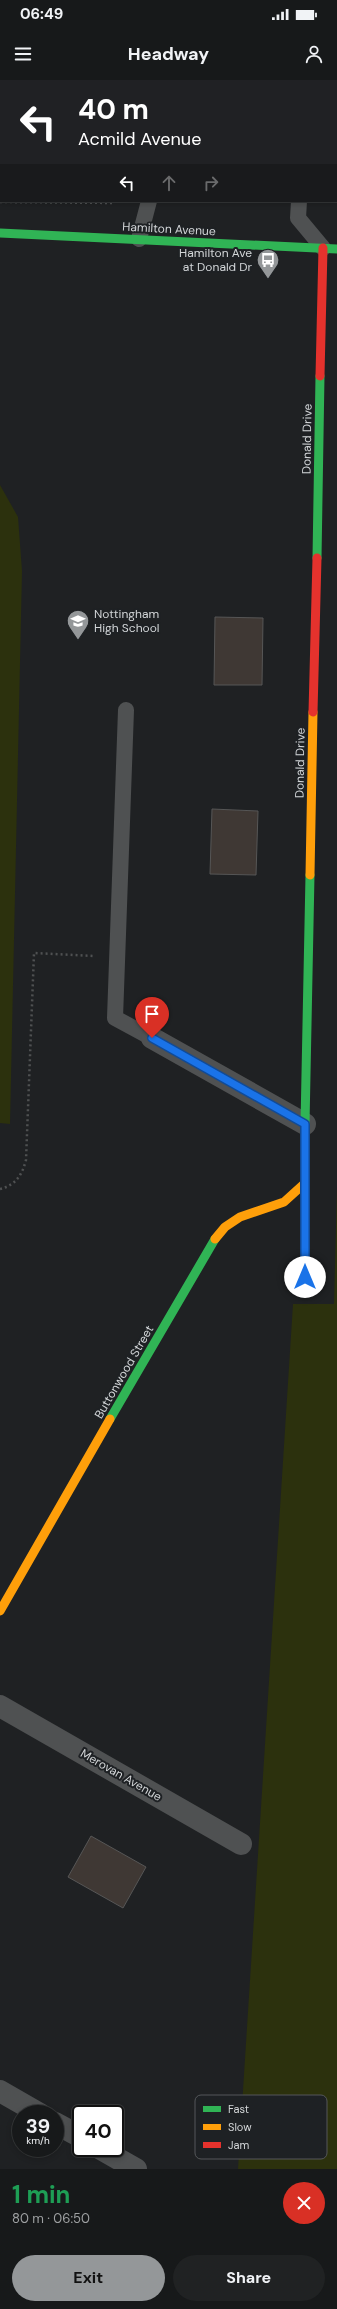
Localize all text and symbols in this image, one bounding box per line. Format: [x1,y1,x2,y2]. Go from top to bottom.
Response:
text: 06:49 [20,4,63,24]
text: Headway [128,42,209,66]
icon: menu [12,43,34,65]
icon: person [303,43,325,65]
text: 40 m [78,91,149,128]
icon: left [12,96,64,148]
text: Acmild Avenue [78,127,201,151]
icon: left [116,172,138,194]
icon: ahead [158,172,180,194]
icon: right [200,172,222,194]
street label: Hamilton Avenue [122,219,216,239]
place label: Hamilton Ave at Donald Dr [179,245,253,275]
bus stop icon: Hamilton Ave at Donald Dr [255,247,281,280]
street label: Donald Drive [298,403,316,474]
place label: Nottingham High School [94,606,159,636]
school or university icon: Nottingham High School [65,608,91,641]
street label: Donald Drive [291,727,309,798]
pin [135,997,169,1038]
icon: arrive [141,1003,163,1025]
position arrow [284,1256,326,1298]
street label: Buttonwood Street [91,1322,157,1422]
street label: Merovan Avenue [77,1745,165,1805]
legend [195,2095,327,2159]
text: Fast [228,2102,249,2116]
speed limit sign: 40 [72,2105,124,2157]
text: 39 [26,2113,50,2139]
text: Slow [228,2120,252,2134]
text: km/h [26,2134,50,2147]
text: Jam [228,2138,249,2152]
text: 1 min [12,2179,70,2210]
button: close [283,2182,325,2224]
text: 80 m · 06:50 [12,2210,90,2227]
button: Exit [12,2255,165,2301]
button: Share [173,2255,325,2301]

